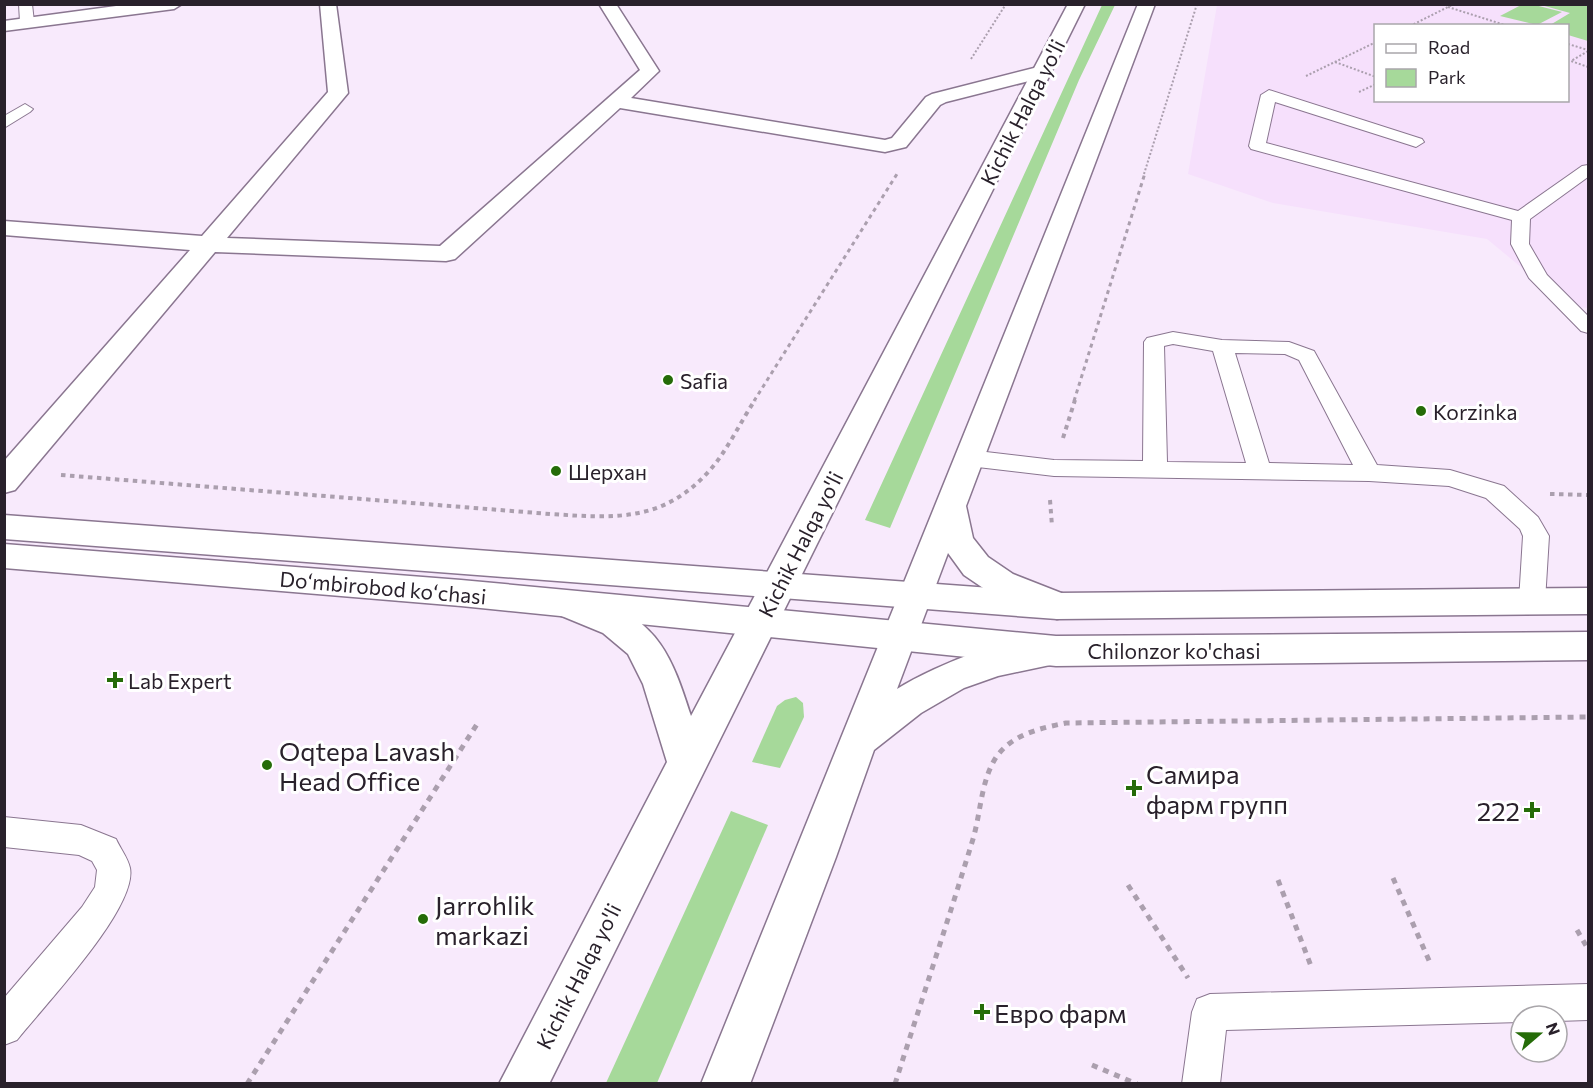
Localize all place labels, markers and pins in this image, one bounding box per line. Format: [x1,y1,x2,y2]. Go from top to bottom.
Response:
place label: Safia [680,368,728,393]
marker: Safia [661,373,675,387]
place label: Korzinka [1433,399,1518,424]
marker: Korzinka [1414,404,1428,418]
place label: Шерхан [568,459,647,484]
marker: Шерхан [549,464,563,478]
place label: Lab Expert [128,668,232,693]
marker: Lab Expert [106,671,124,689]
place label: Oqtepa Lavash Head Office [279,735,455,796]
marker: Oqtepa Lavash Head Office [260,758,274,772]
place label: Самира фарм групп [1146,758,1288,819]
marker: Самира фарм групп [1127,781,1141,795]
place label: 222 [1477,795,1520,826]
marker: 222 [1525,803,1539,817]
place label: Jarrohlik markazi [435,889,534,950]
marker: Jarrohlik markazi [416,912,430,926]
place label: Евро фарм [994,997,1127,1028]
marker: Евро фарм [975,1005,989,1019]

